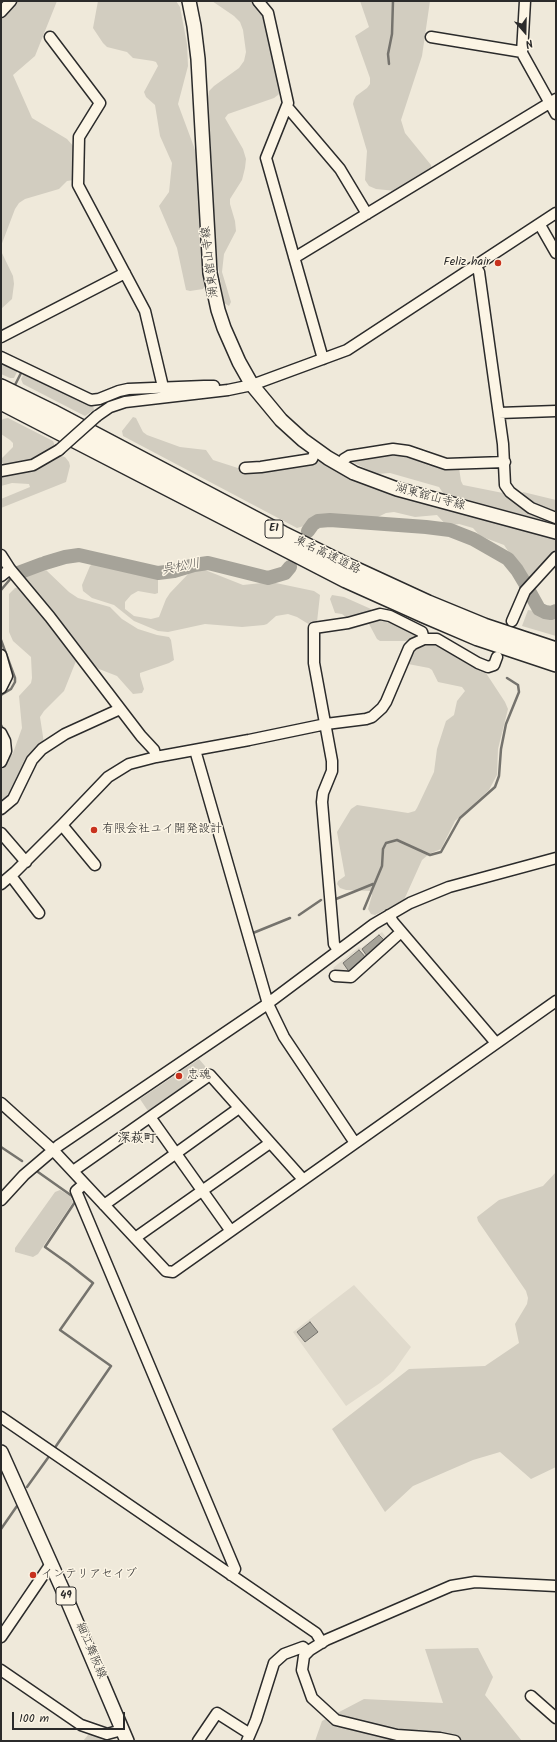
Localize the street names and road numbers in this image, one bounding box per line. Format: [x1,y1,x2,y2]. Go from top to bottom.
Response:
street label: 湖東舘山寺線 [199,225,223,299]
street label: 湖東舘山寺線 [393,482,467,514]
road number: E1 [265,520,283,538]
street label: 東名高速道路 [291,534,363,578]
road number: 49 [56,1587,76,1605]
street label: 細江舞阪線 [72,1621,108,1681]

